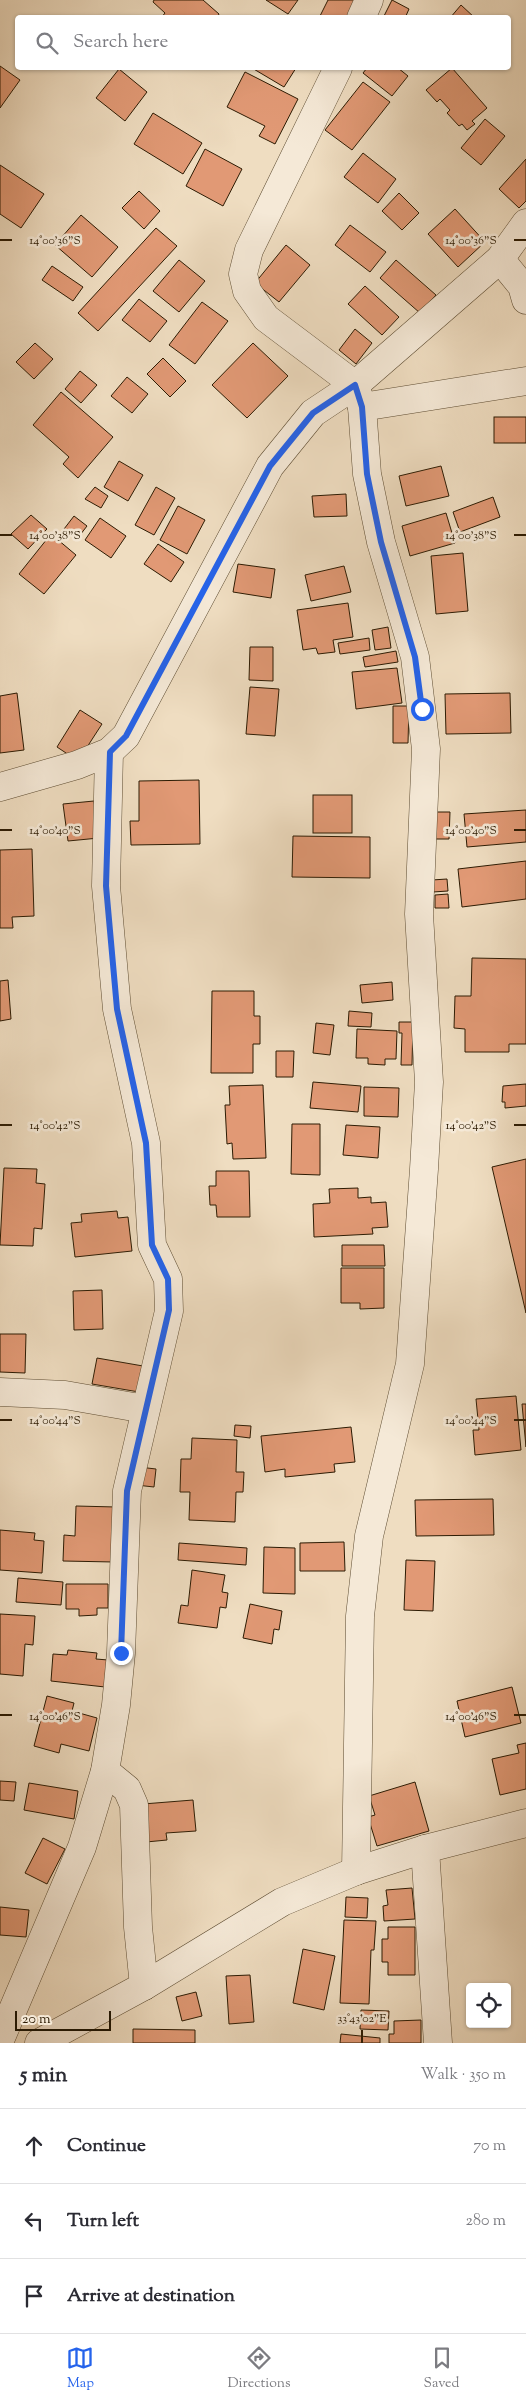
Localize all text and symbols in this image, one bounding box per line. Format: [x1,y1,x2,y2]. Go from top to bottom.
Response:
search box [15,15,511,70]
icon: search [33,29,61,57]
text: Search here [73,29,168,56]
text: 14°00'36"S [29,232,81,250]
text: 14°00'36"S [445,232,497,250]
text: 14°00'38"S [29,527,81,545]
text: 14°00'38"S [445,527,497,545]
route start [411,698,434,721]
text: 14°00'40"S [29,822,81,840]
text: 14°00'40"S [445,822,497,840]
text: 14°00'42"S [30,1117,80,1135]
text: 14°00'42"S [446,1117,496,1135]
text: 14°00'44"S [29,1412,81,1430]
text: 14°00'44"S [445,1412,497,1430]
route end [110,1642,133,1665]
text: 14°00'46"S [29,1708,81,1726]
text: 14°00'46"S [445,1708,497,1726]
map controls [466,1983,511,2028]
button: locate [466,1983,511,2028]
scale bar [15,2008,111,2031]
text: 20 m [22,2010,51,2030]
text: 33°43'02"E [337,2010,387,2028]
text: 5 min [20,2061,67,2091]
text: Walk · 350 m [421,2064,506,2087]
icon: ahead [20,2132,48,2160]
text: Continue [67,2133,146,2160]
text: 70 m [473,2135,506,2158]
icon: left [20,2207,48,2235]
text: Turn left [67,2208,139,2235]
text: 280 m [465,2210,506,2233]
icon: arrive [20,2282,48,2310]
text: Arrive at destination [67,2283,235,2310]
tab: Map [66,2344,94,2394]
tab: Directions [227,2344,291,2394]
tab: Saved [424,2344,459,2394]

